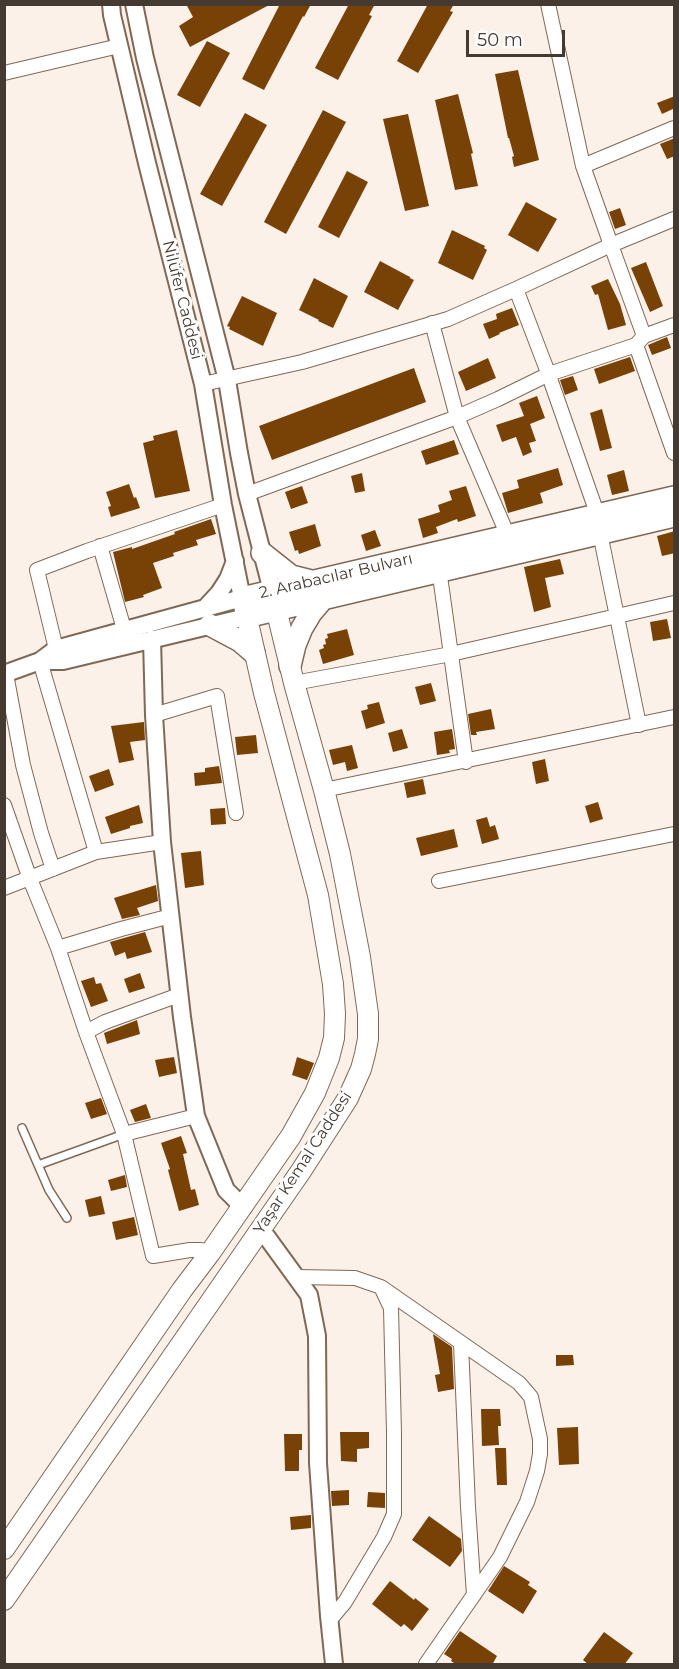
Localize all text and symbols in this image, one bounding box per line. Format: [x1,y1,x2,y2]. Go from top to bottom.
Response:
scale bar [469,18,568,56]
text: 50 m [477,29,523,51]
street label: Nilüfer Caddesi [158,238,206,362]
street label: 2. Arabacılar Bulvarı [257,549,415,603]
street label: Yaşar Kemal Caddesi [250,1088,356,1238]

